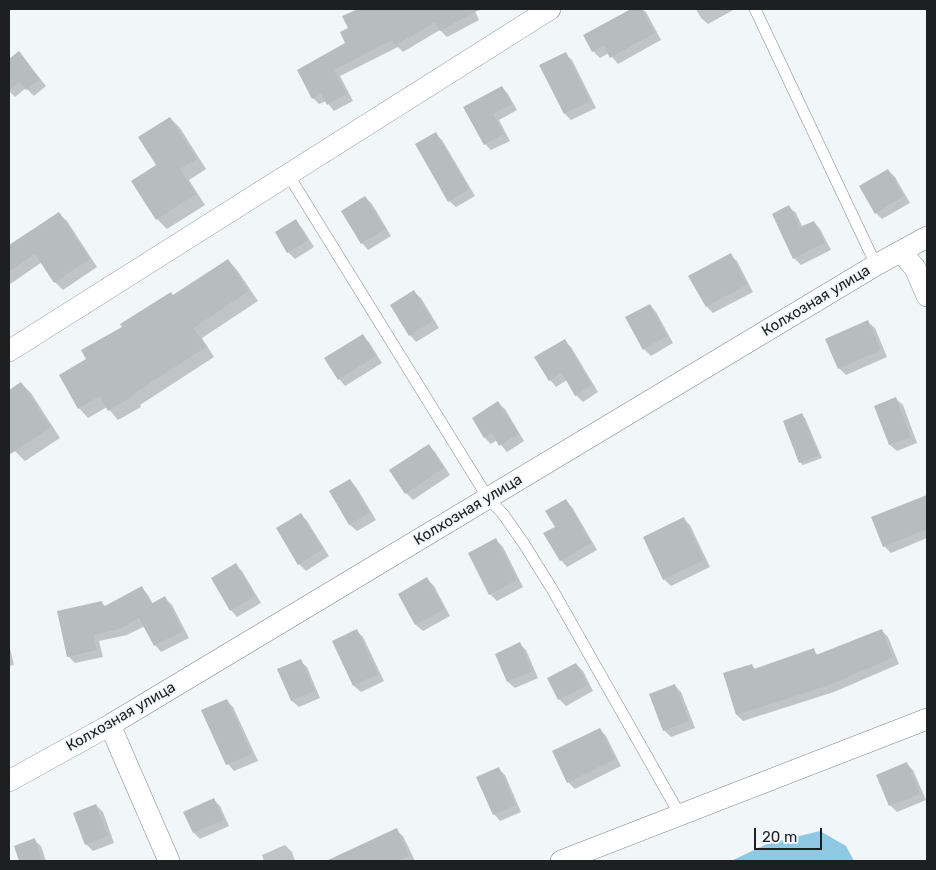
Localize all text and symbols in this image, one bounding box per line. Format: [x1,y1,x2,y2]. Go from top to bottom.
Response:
street label: Колхозная улица [759,262,873,340]
street label: Колхозная улица [411,471,525,549]
street label: Колхозная улица [63,678,179,756]
scale bar [756,818,824,850]
text: 20 m [762,828,797,846]

